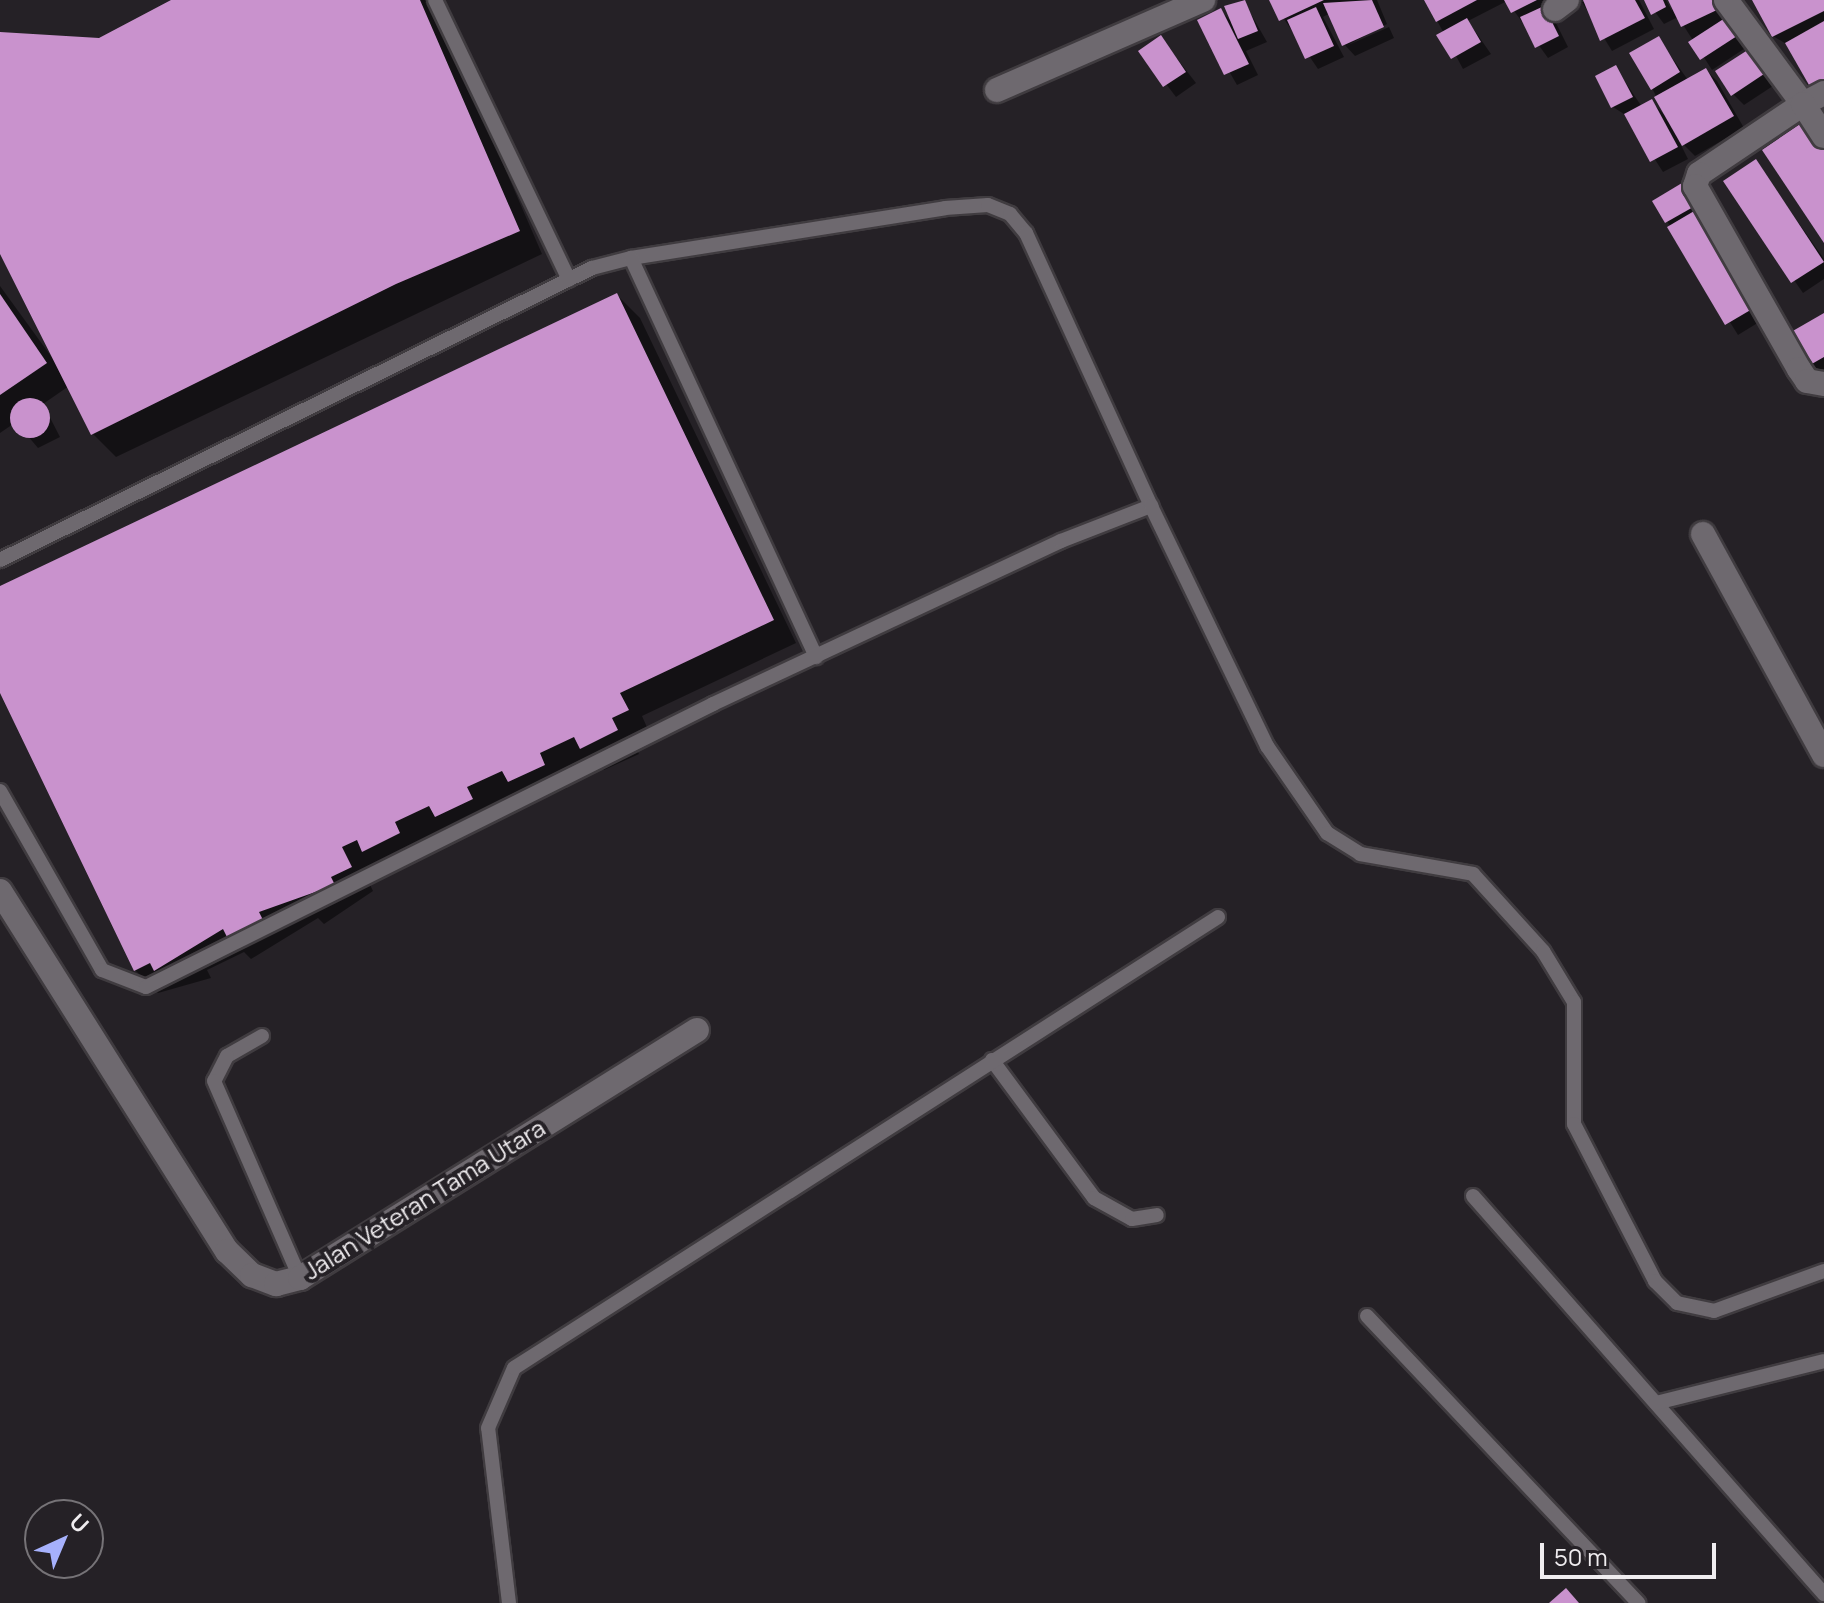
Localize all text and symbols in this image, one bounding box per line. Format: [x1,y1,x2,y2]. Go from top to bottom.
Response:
street label: Jalan Veteran Tama Utara [298,1113,550,1285]
north arrow [24,1499,104,1579]
text: U [63,1507,95,1539]
scale bar [1544,1527,1720,1577]
text: 50 m [1554,1540,1608,1573]

